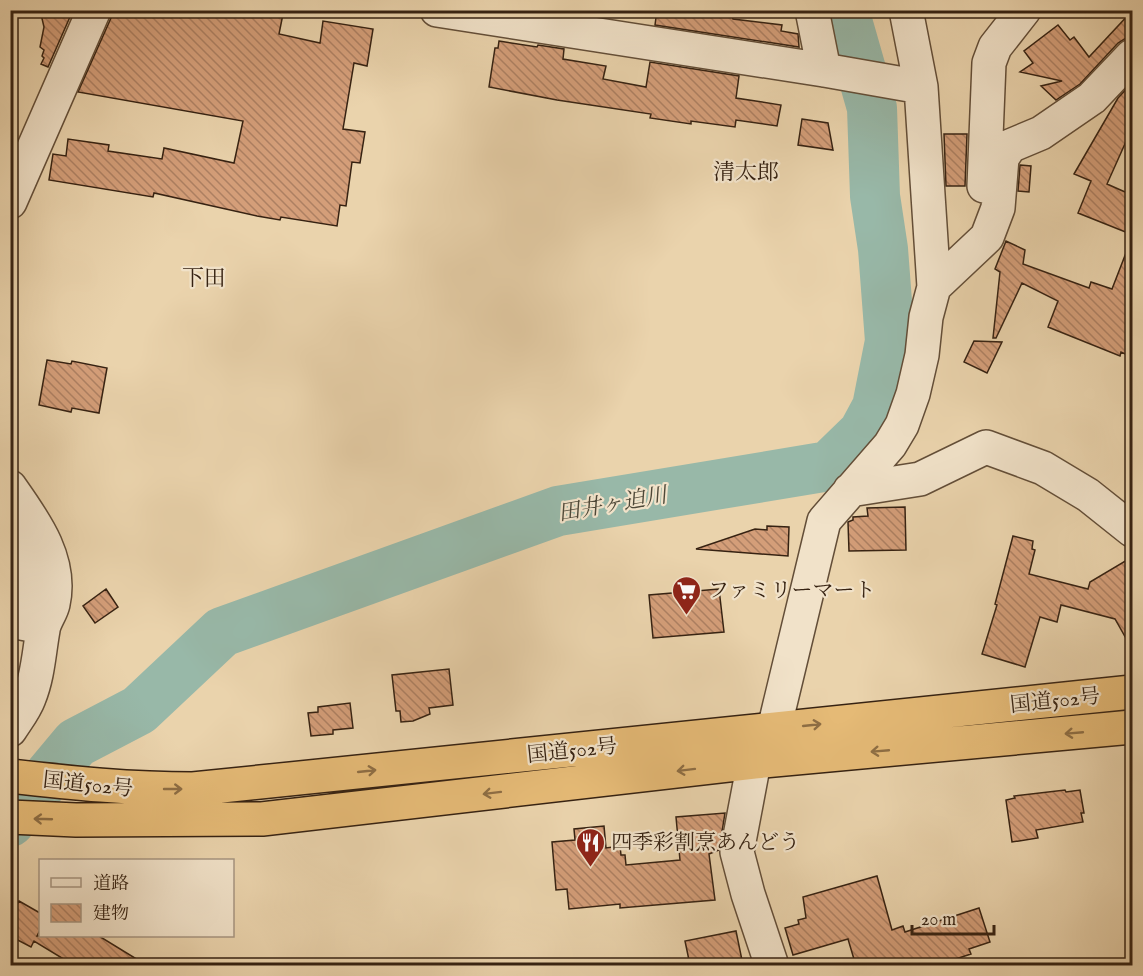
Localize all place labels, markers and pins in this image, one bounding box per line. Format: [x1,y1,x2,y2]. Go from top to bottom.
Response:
supermarket icon: ファミリーマート [671,574,703,616]
place label: ファミリーマート [708,578,876,605]
restaurant icon: 四季彩割烹あんどう [574,826,606,868]
place label: 四季彩割烹あんどう [611,830,800,857]

